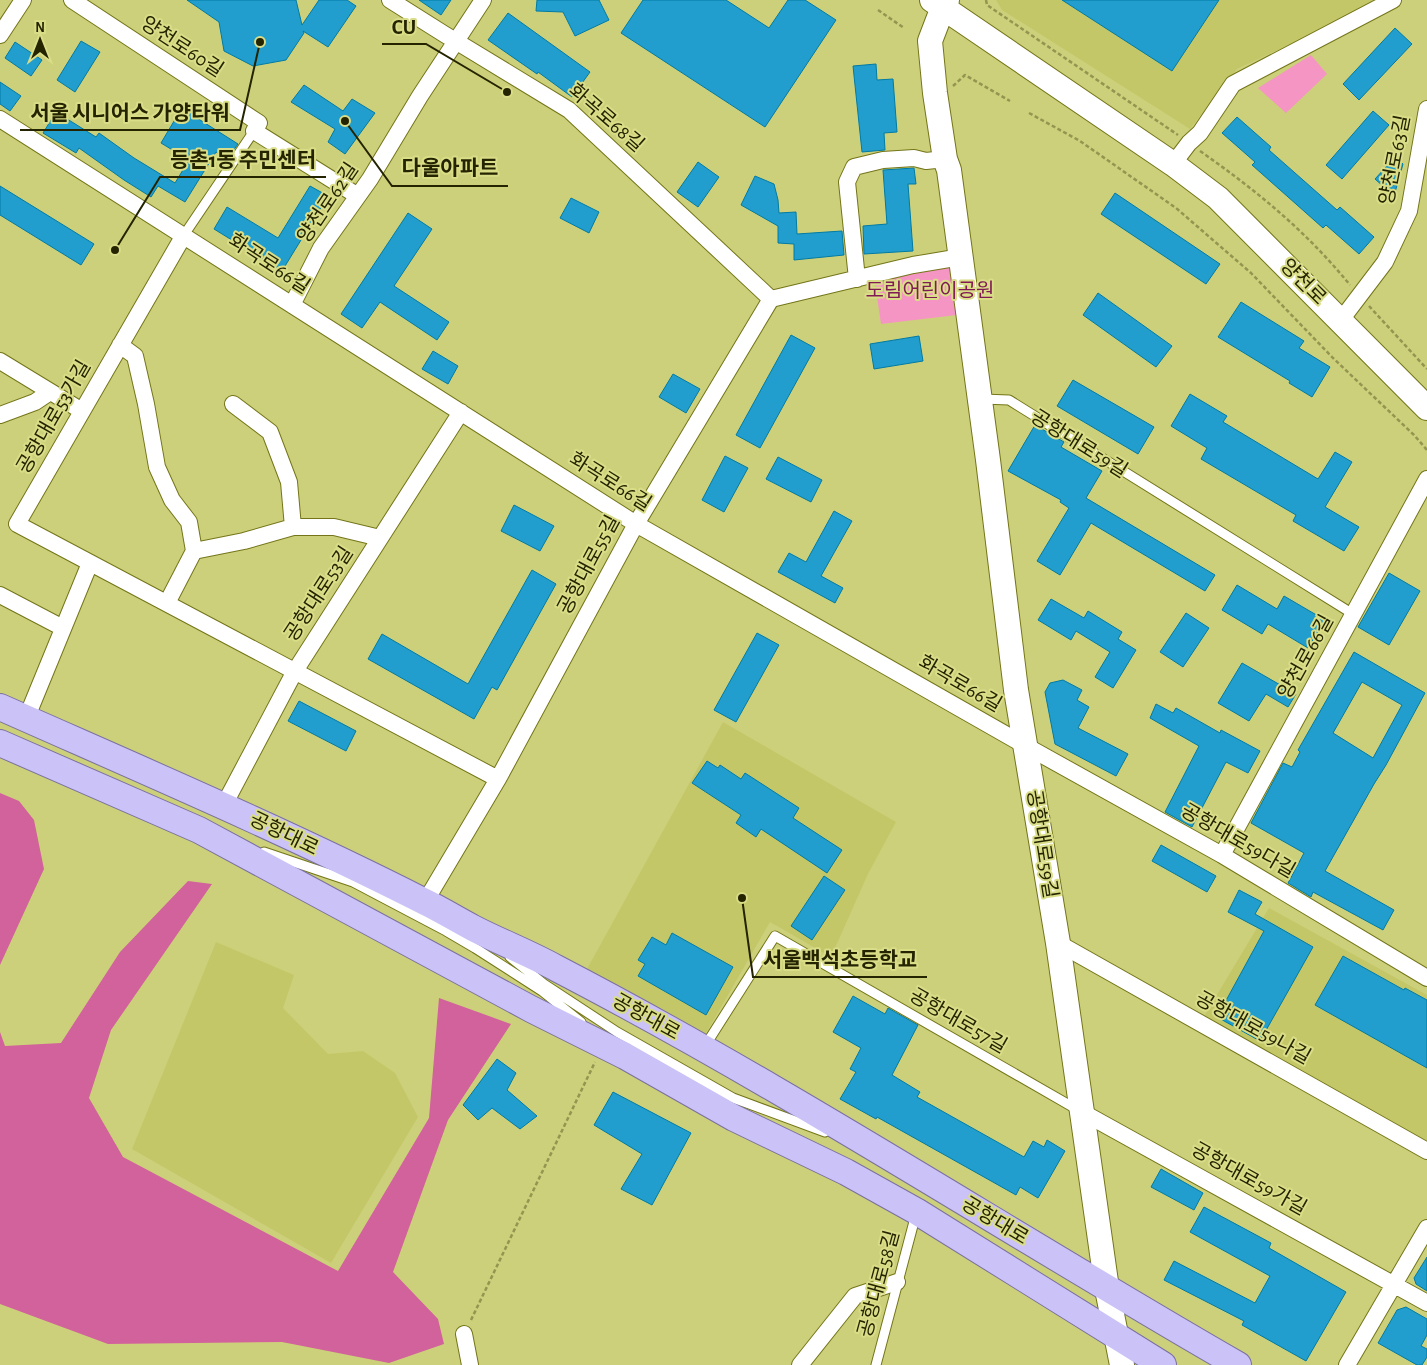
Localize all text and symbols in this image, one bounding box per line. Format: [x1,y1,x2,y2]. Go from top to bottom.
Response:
callout: CU [382,8,426,44]
street label: 양천로60길 [137,12,227,81]
north arrow [15,15,65,65]
text: CU [392,17,416,38]
text: N [35,21,45,35]
street label: 화곡로68길 [565,79,648,156]
callout: 서울 시니어스 가양타워 [20,94,240,130]
text: 서울 시니어스 가양타워 [30,102,230,124]
street label: 양천로63길 [1375,113,1414,207]
callout: 등촌1동 주민센터 [160,141,326,177]
text: 등촌1동 주민센터 [170,149,316,171]
callout: 다울아파트 [392,150,508,186]
text: 다울아파트 [402,157,498,179]
street label: 양천로62길 [293,159,362,247]
street label: 화곡로66길 [225,230,314,298]
street label: 양천로 [1276,255,1330,309]
park label: 도림어린이공원 [866,280,994,301]
street label: 공항대로53가길 [13,357,94,477]
street label: 공항대로59길 [1027,406,1131,482]
street label: 화곡로66길 [566,448,655,515]
street label: 공항대로55길 [554,512,623,618]
street label: 공항대로53길 [280,542,357,645]
street label: 양천로66길 [1274,611,1337,702]
street label: 화곡로66길 [915,651,1006,716]
street label: 공항대로59길 [1024,788,1061,900]
street label: 공항대로59다길 [1177,799,1299,882]
street label: 공항대로 [247,808,322,859]
callout: 서울백석초등학교 [753,941,927,977]
text: 서울백석초등학교 [763,949,917,971]
street label: 공항대로57길 [906,984,1011,1057]
street label: 공항대로59나길 [1192,987,1314,1068]
street label: 공항대로 [609,990,684,1044]
street label: 공항대로59가길 [1188,1138,1310,1219]
street label: 공항대로 [958,1193,1032,1249]
street label: 공항대로58길 [854,1228,903,1340]

